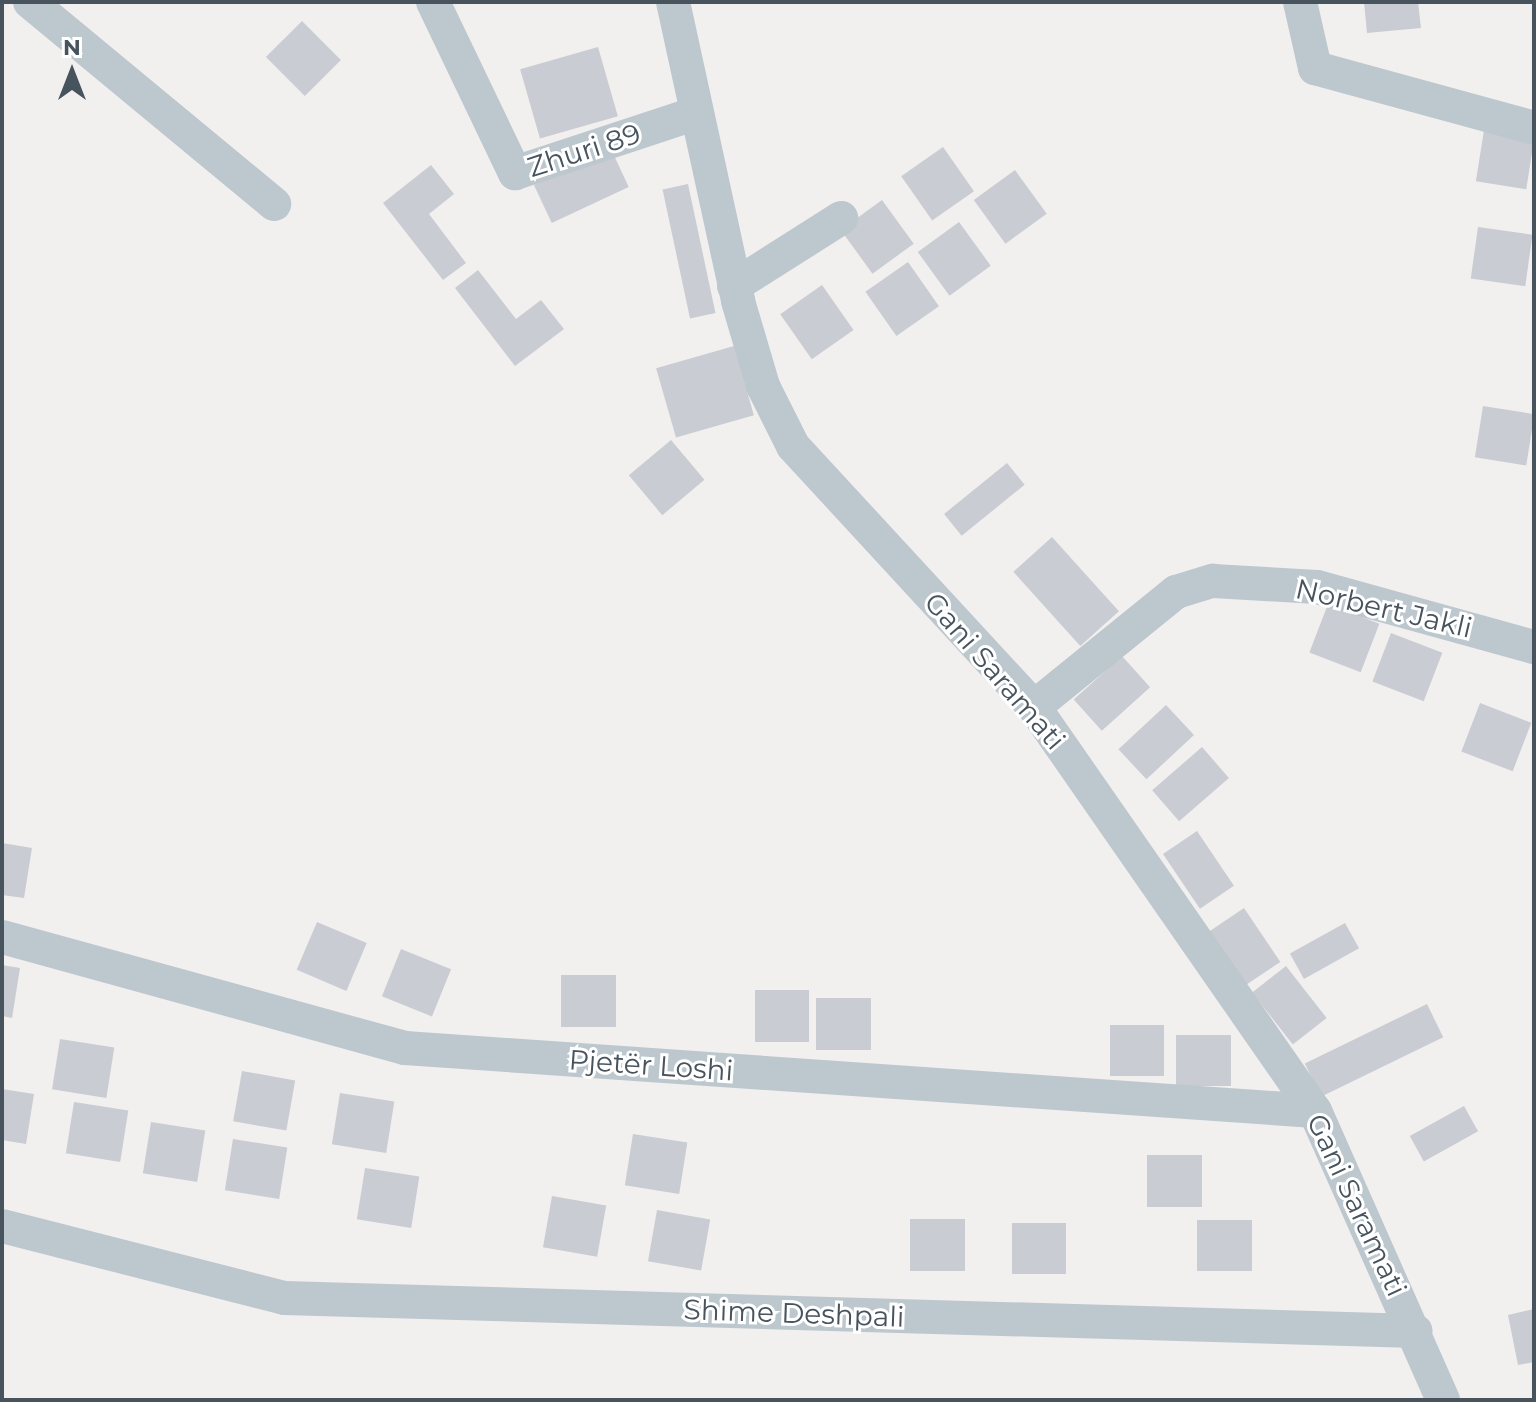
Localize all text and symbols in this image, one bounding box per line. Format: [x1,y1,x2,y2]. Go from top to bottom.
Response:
north arrow [32,32,112,112]
text: N [63,34,81,61]
street label: Zhuri 89 [523,116,645,184]
street label: Norbert Jakli [1293,571,1475,645]
street label: Gani Saramati [918,585,1072,757]
street label: Pjetër Loshi [568,1042,734,1088]
street label: Gani Saramati [1300,1108,1414,1302]
street label: Shime Deshpali [683,1292,905,1334]

